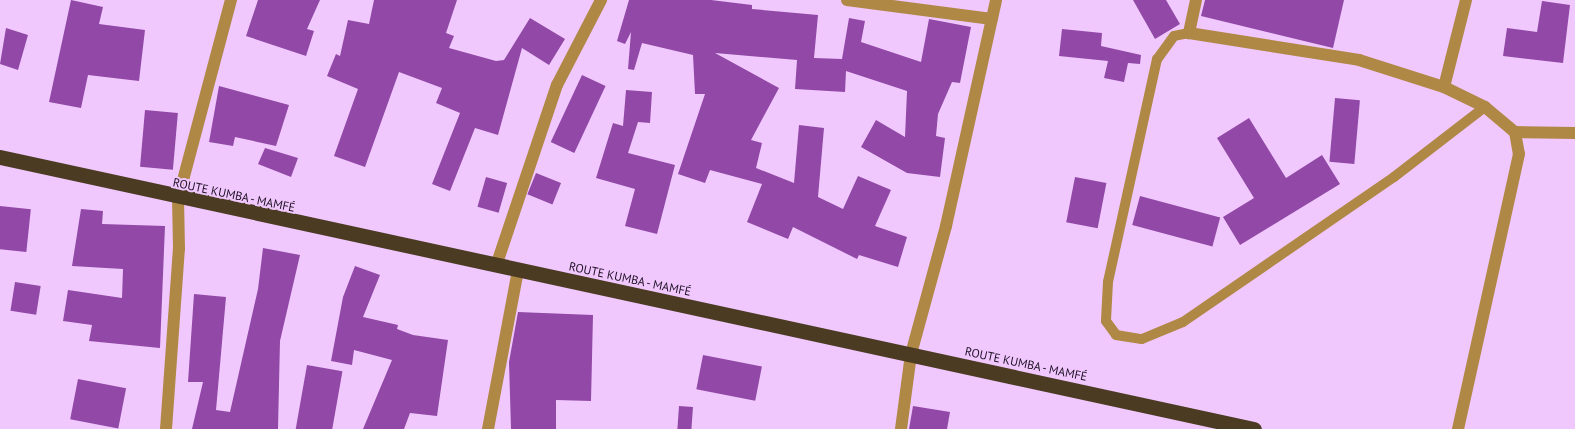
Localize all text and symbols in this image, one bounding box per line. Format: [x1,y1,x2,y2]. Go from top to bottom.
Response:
street label: ROUTE KUMBA - MAMFÉ [170,175,298,215]
street label: ROUTE KUMBA - MAMFÉ [566,259,694,299]
street label: ROUTE KUMBA - MAMFÉ [962,344,1090,384]

